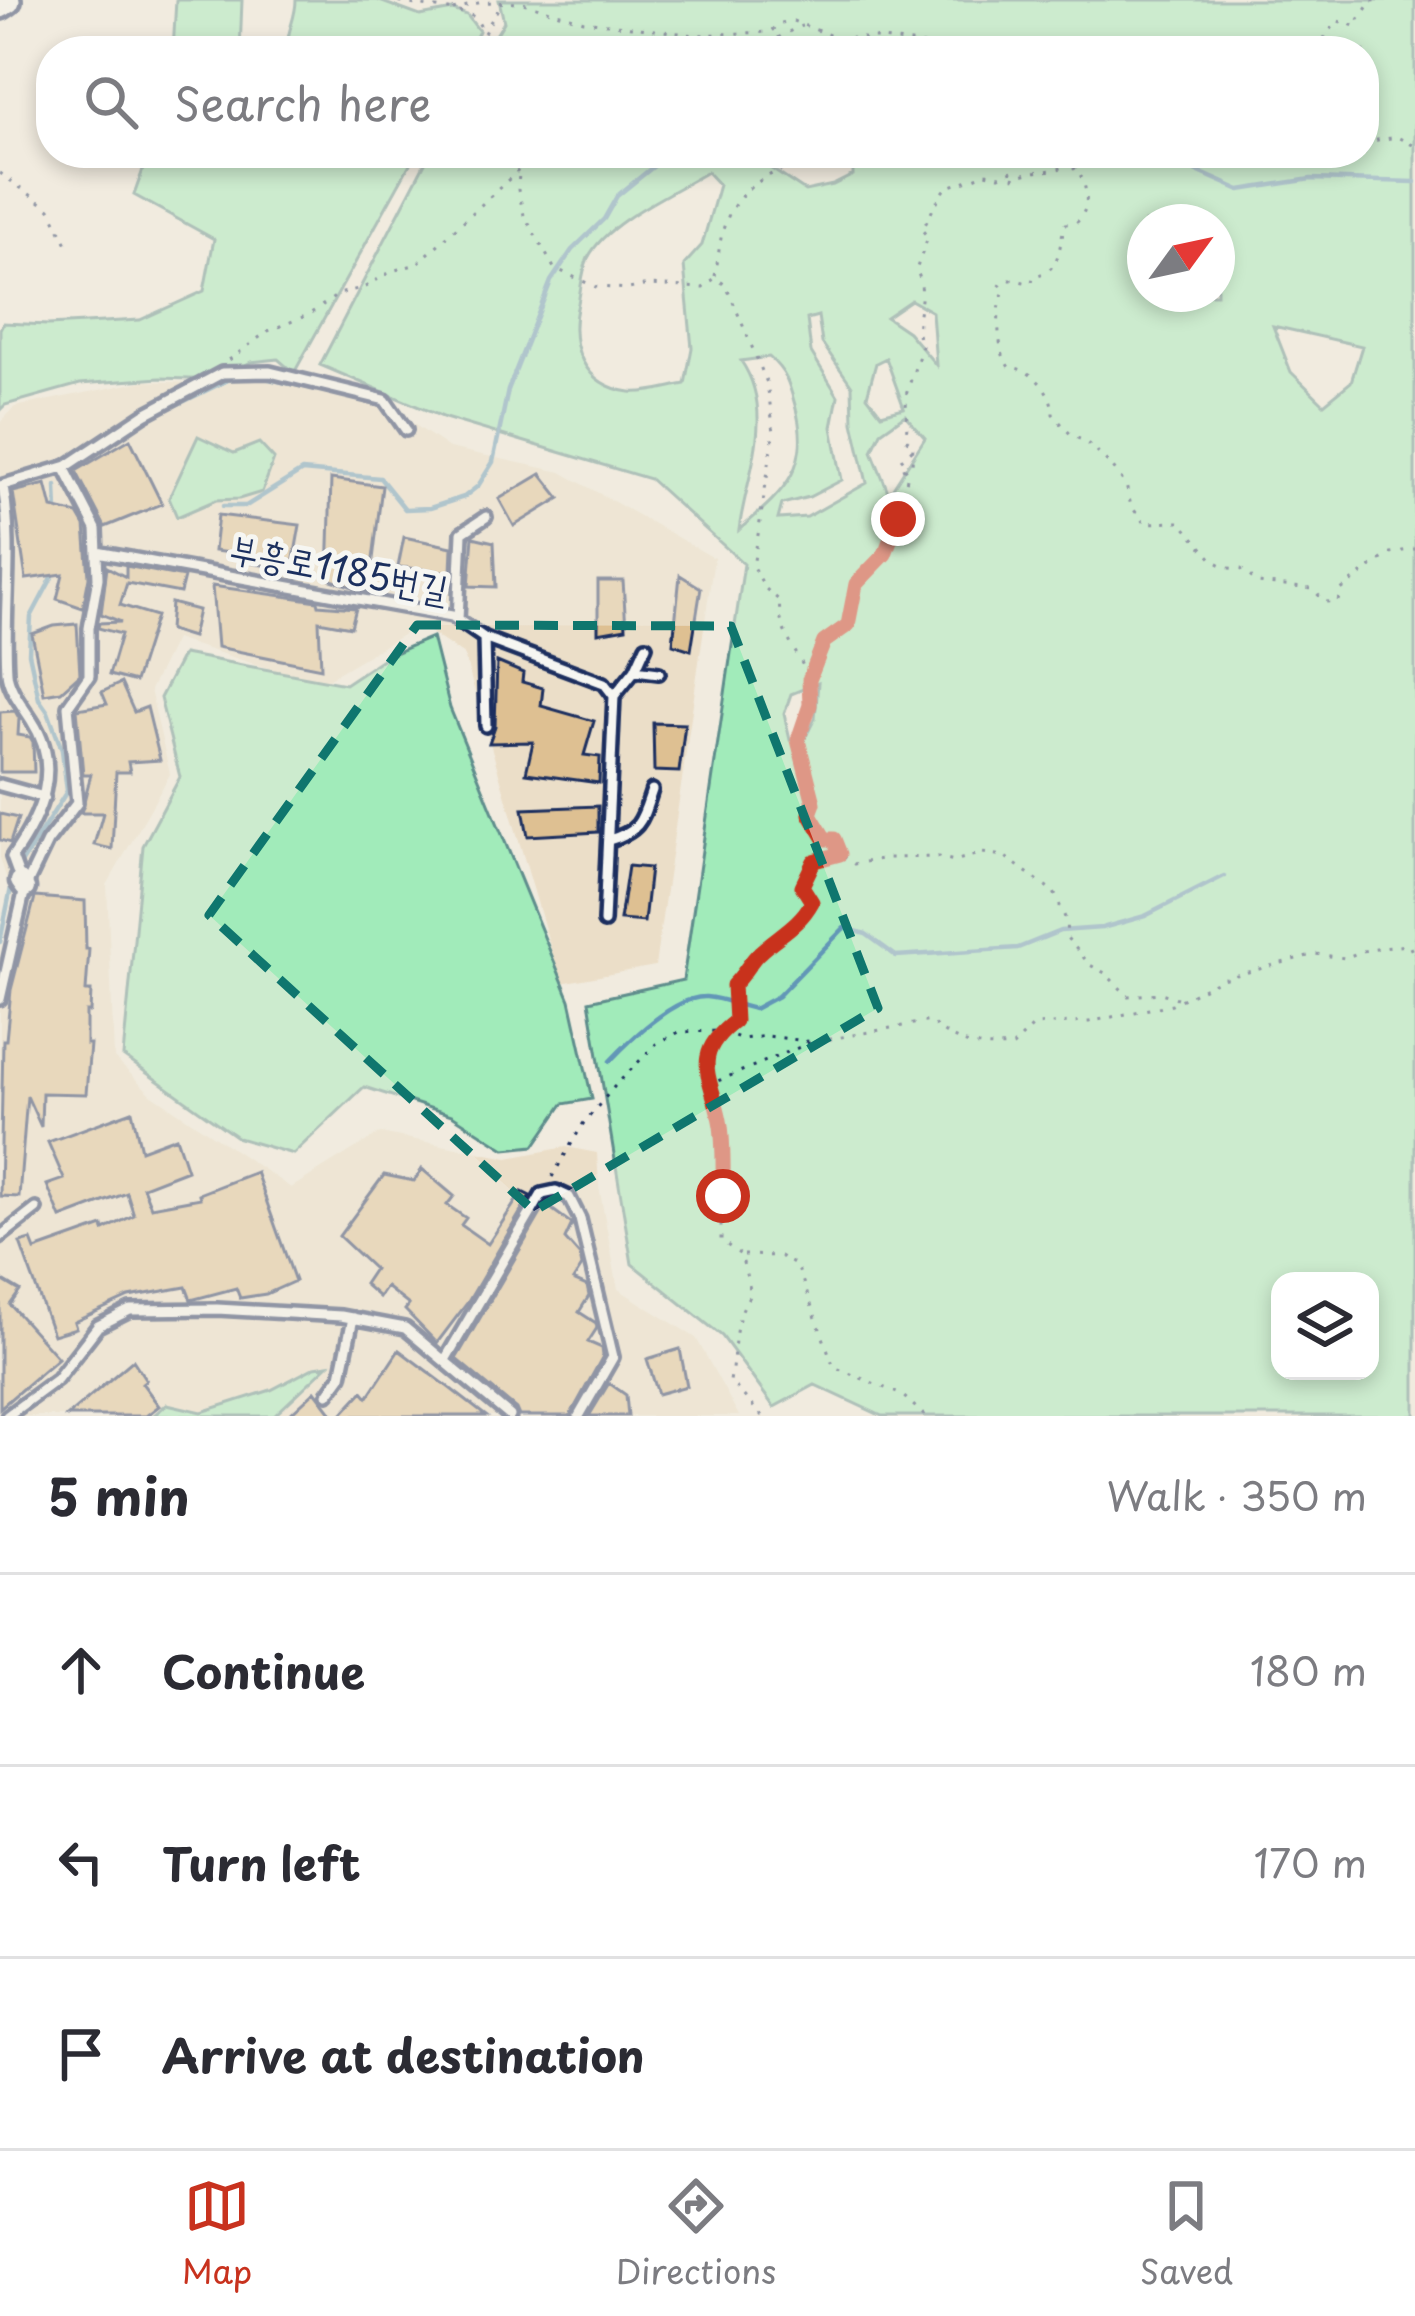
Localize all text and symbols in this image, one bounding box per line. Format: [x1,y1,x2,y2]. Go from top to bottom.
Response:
search box [36,36,1379,168]
text: Search here [174,68,431,136]
icon: search [78,69,144,135]
north arrow [1127,204,1235,312]
route end [871,492,925,546]
street label: 부흥로1185번길 [225,519,453,615]
route start [696,1169,750,1223]
map controls [1271,1272,1379,1380]
button: layers [1271,1272,1379,1380]
text: 5 min [48,1456,190,1533]
text: Walk · 350 m [1107,1465,1367,1524]
text: Continue [162,1636,365,1704]
icon: ahead [48,1637,114,1703]
text: 180 m [1250,1640,1367,1699]
text: Turn left [162,1828,361,1896]
icon: left [48,1829,114,1895]
text: 170 m [1254,1832,1367,1891]
text: Arrive at destination [162,2020,645,2088]
icon: arrive [48,2021,114,2087]
tab: Map [182,2173,252,2295]
tab: Directions [616,2173,776,2295]
tab: Saved [1140,2173,1233,2295]

